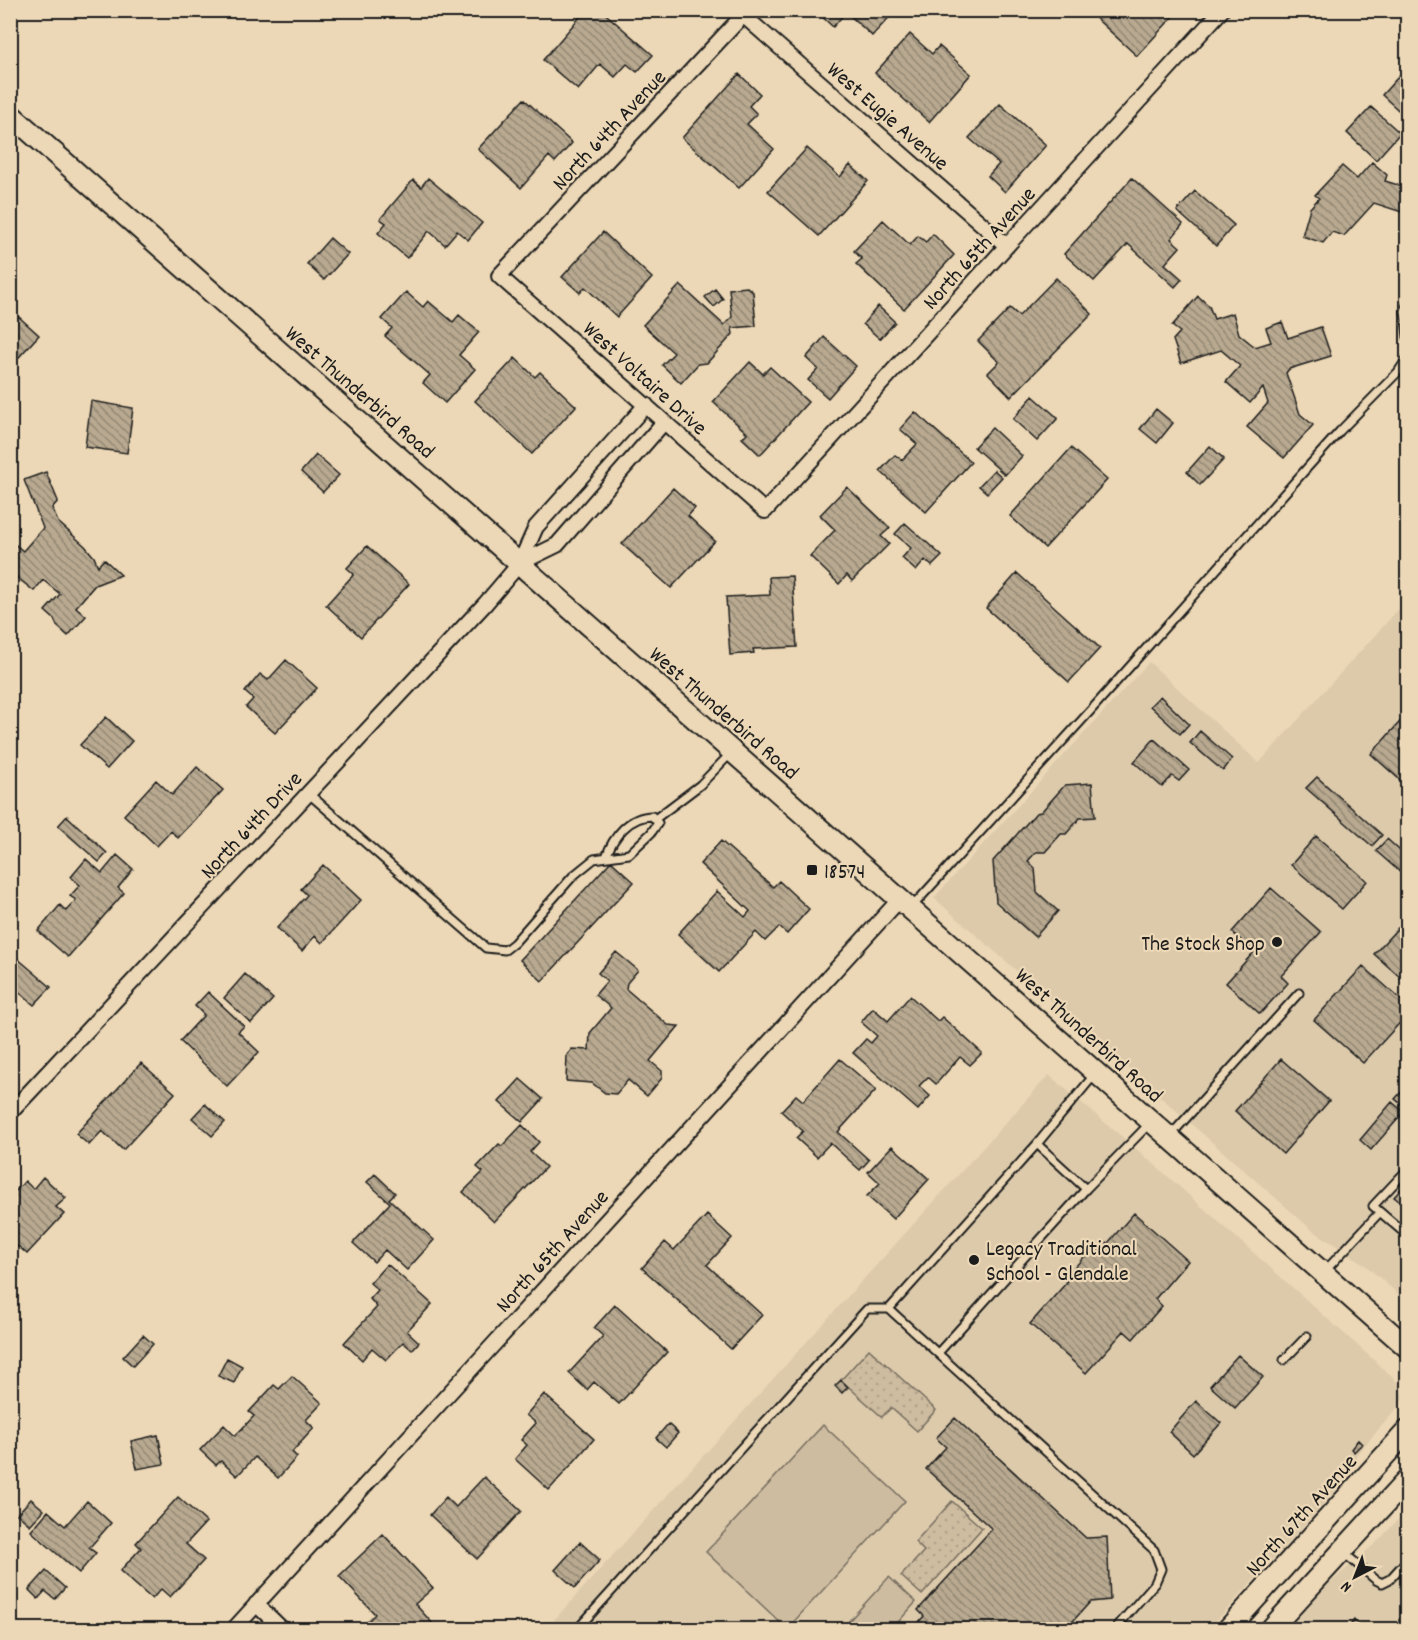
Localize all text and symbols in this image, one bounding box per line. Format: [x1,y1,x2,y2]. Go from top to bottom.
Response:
street label: West Eugie Avenue [819,56,955,179]
street label: North 64th Avenue [546,64,675,199]
street label: North 65th Avenue [917,181,1044,318]
street label: West Voltaire Drive [575,315,713,444]
street label: West Thunderbird Road [277,320,440,468]
street label: West Thunderbird Road [641,641,804,789]
street label: North 64th Drive [194,766,311,887]
place label: 18574 [824,858,865,889]
marker: 18574 [805,863,819,877]
place label: The Stock Shop [1141,930,1265,961]
marker: The Stock Shop [1270,935,1284,949]
street label: West Thunderbird Road [1007,962,1168,1112]
street label: North 65th Avenue [490,1184,617,1321]
place label: Legacy Traditional School - Glendale [986,1235,1137,1291]
marker: Legacy Traditional School - Glendale [967,1253,981,1267]
street label: North 67th Avenue [1239,1448,1366,1584]
north arrow [1325,1547,1385,1607]
text: N [1336,1575,1357,1597]

